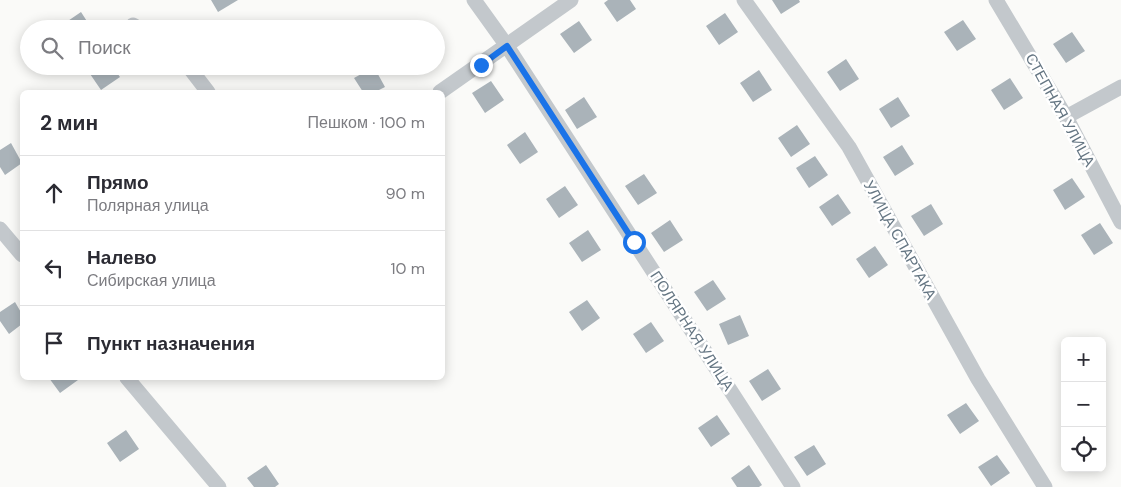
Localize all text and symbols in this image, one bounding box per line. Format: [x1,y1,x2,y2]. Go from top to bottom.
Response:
search box [20,20,445,75]
icon: search [38,34,66,62]
text: Поиск [78,35,131,60]
street label: СТЕПНАЯ УЛИЦА [1021,50,1099,170]
route end [470,54,493,77]
text: 2 мин [40,109,98,137]
text: Пешком · 100 m [308,112,425,133]
text: Прямо [87,170,149,195]
street label: УЛИЦА СПАРТАКА [859,177,941,303]
icon: ahead [40,179,68,207]
text: 90 m [385,183,425,204]
text: Полярная улица [87,195,209,216]
route start [623,231,646,254]
text: Налево [87,245,157,270]
icon: left [40,254,68,282]
text: 10 m [391,258,425,279]
street label: ПОЛЯРНАЯ УЛИЦА [646,267,738,395]
text: Сибирская улица [87,270,216,291]
icon: arrive [40,329,68,357]
text: Пункт назначения [87,331,255,356]
map controls [1061,337,1106,472]
button: + [1061,337,1106,382]
button: − [1061,382,1106,427]
button: locate [1061,427,1106,472]

